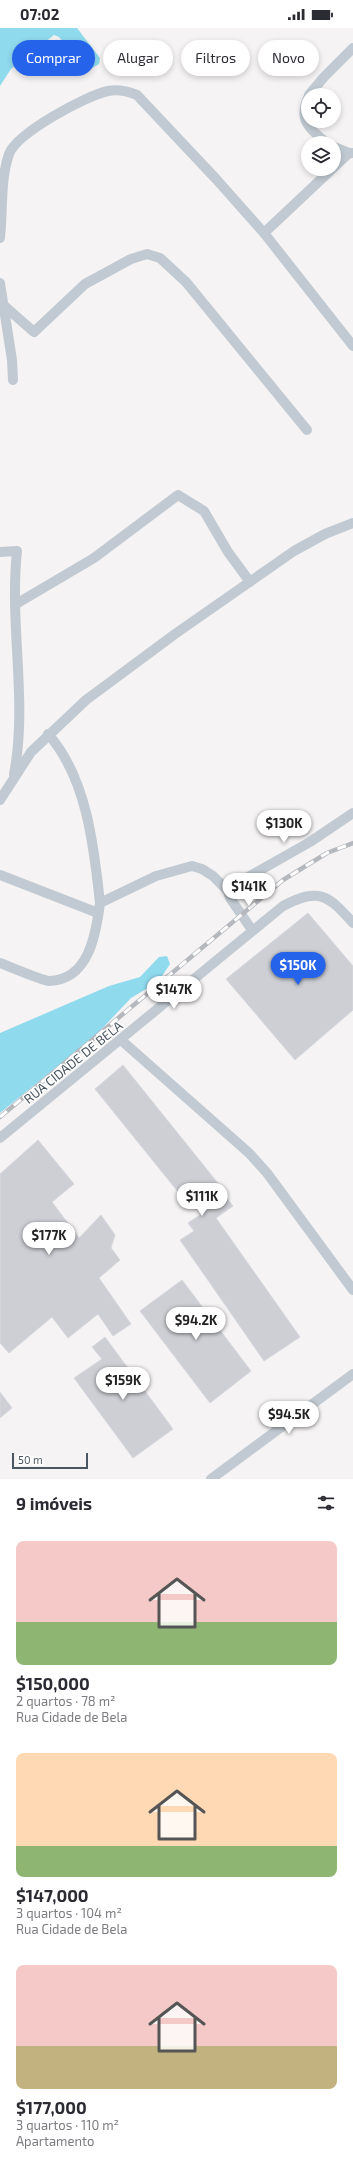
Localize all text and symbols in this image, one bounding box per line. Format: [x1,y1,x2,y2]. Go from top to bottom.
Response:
text: 07:02 [20,5,59,23]
chip: Comprar [12,40,95,76]
chip: Alugar [103,40,173,76]
chip: Filtros [181,40,250,76]
chip: Novo [258,40,319,76]
map controls [301,88,341,176]
button: locate [301,88,341,128]
button: layers [301,136,341,176]
pin: $130K [256,810,312,844]
text: $130K [266,815,302,831]
pin: $141K [221,873,277,907]
text: $141K [231,878,267,894]
pin: $150K [270,952,326,986]
text: $150K [280,957,316,973]
pin: $147K [146,976,202,1010]
text: $147K [156,981,192,997]
street label: RUA CIDADE DE BELA [20,1017,126,1107]
pin: $111K [174,1183,230,1217]
text: $111K [186,1188,218,1204]
pin: $177K [21,1222,77,1256]
text: $177K [31,1227,67,1243]
pin: $94.2K [163,1307,229,1341]
text: $94.2K [175,1312,217,1328]
pin: $159K [95,1367,151,1401]
text: $159K [105,1372,141,1388]
pin: $94.5K [256,1401,322,1435]
text: $94.5K [268,1406,310,1422]
scale bar [12,1451,88,1470]
text: 50 m [18,1453,43,1466]
icon: filters [315,1492,337,1514]
text: 9 imóveis [16,1493,92,1513]
icon: home [141,1567,213,1639]
text: $150,000 [16,1673,90,1693]
text: 2 quartos · 78 m² [16,1693,115,1709]
text: Rua Cidade de Bela [16,1709,127,1725]
icon: home [141,1779,213,1851]
text: $147,000 [16,1885,89,1905]
text: 3 quartos · 104 m² [16,1905,122,1921]
text: Rua Cidade de Bela [16,1921,127,1937]
icon: home [141,1991,213,2063]
text: $177,000 [16,2097,87,2117]
text: 3 quartos · 110 m² [16,2117,119,2133]
text: Apartamento [16,2133,94,2149]

